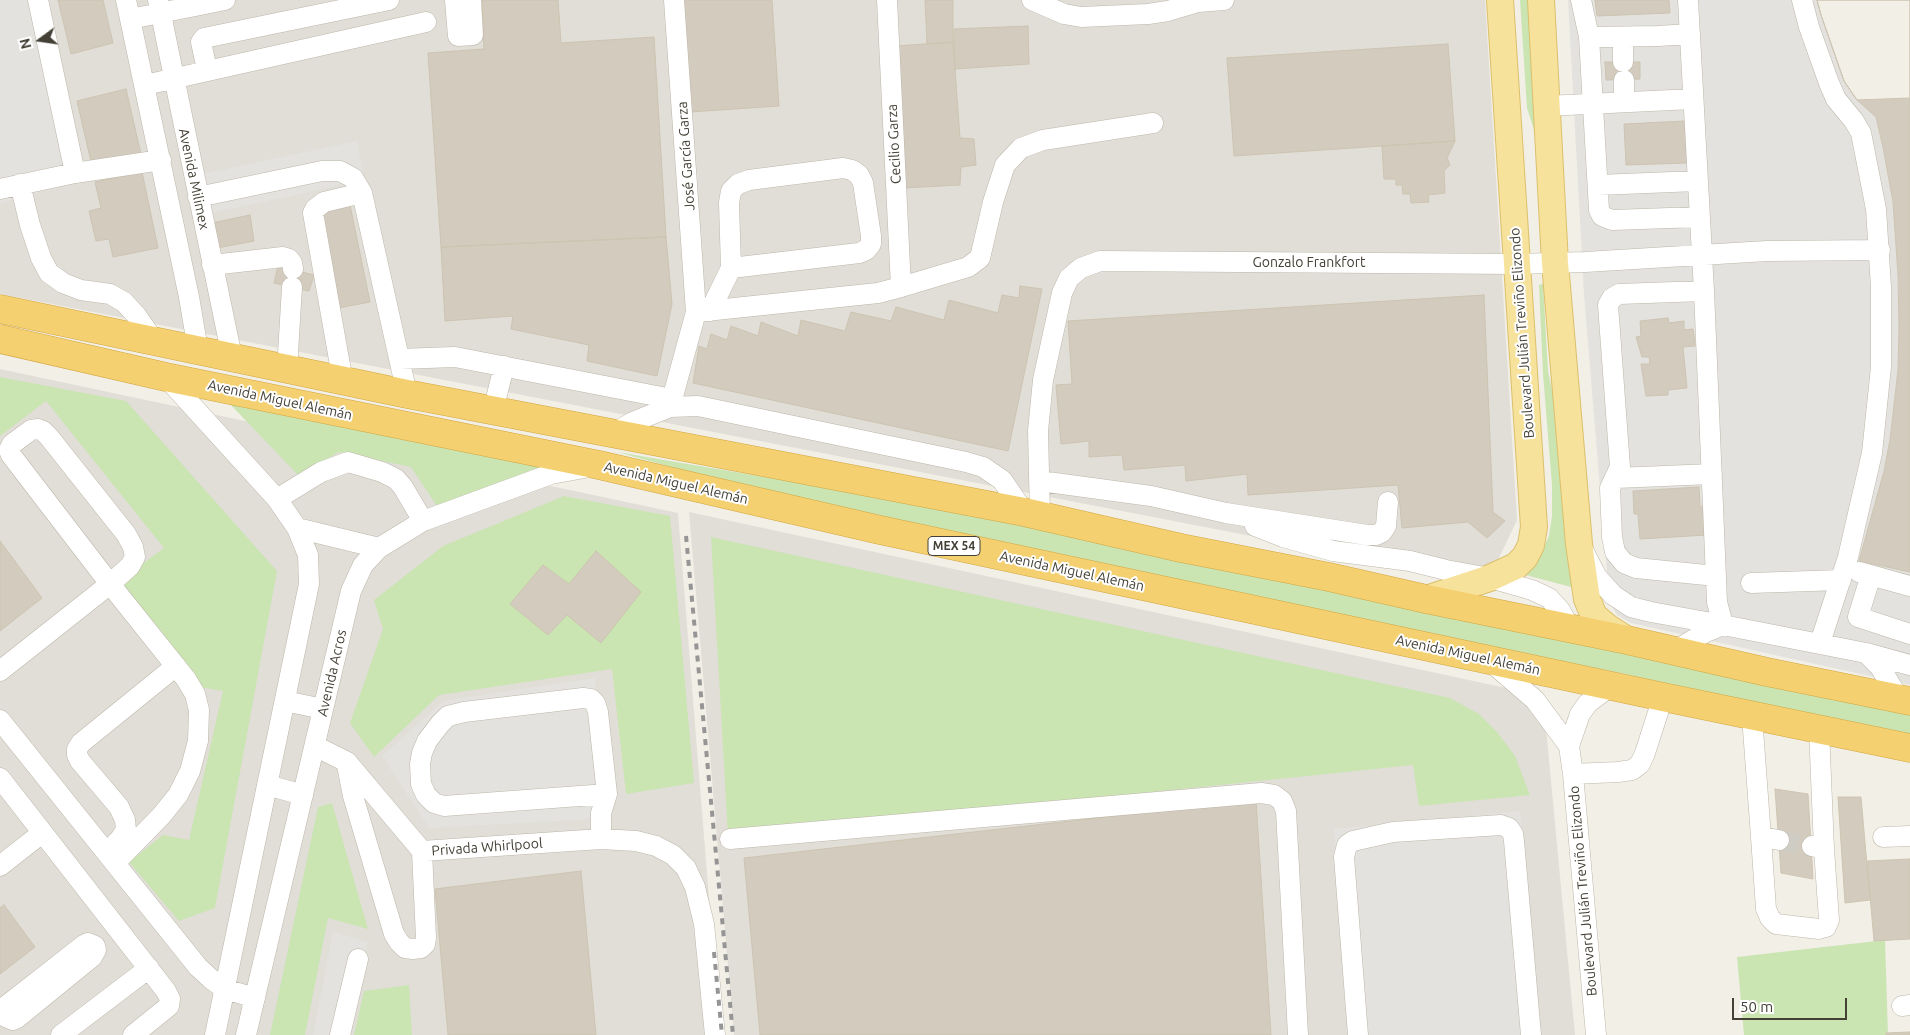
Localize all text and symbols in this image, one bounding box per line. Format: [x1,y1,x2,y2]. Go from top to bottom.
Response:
north arrow [15,15,65,65]
text: N [16,37,34,51]
street label: José García Garza [674,101,698,211]
street label: Cecilio Garza [884,104,904,184]
street label: Avenida Milimex [175,127,213,231]
street label: Boulevard Julián Treviño Elizondo [1506,227,1538,439]
street label: Gonzalo Frankfort [1252,254,1366,270]
street label: Avenida Miguel Alemán [206,376,354,424]
street label: Avenida Miguel Alemán [602,458,750,508]
road number: MEX 54 [928,536,980,556]
street label: Avenida Miguel Alemán [998,547,1146,595]
street label: Avenida Acros [314,628,350,718]
street label: Avenida Miguel Alemán [1394,631,1542,679]
street label: Boulevard Julián Treviño Elizondo [1565,785,1601,997]
street label: Privada Whirlpool [431,835,543,859]
scale bar [1735,988,1850,1020]
text: 50 m [1740,998,1773,1015]

